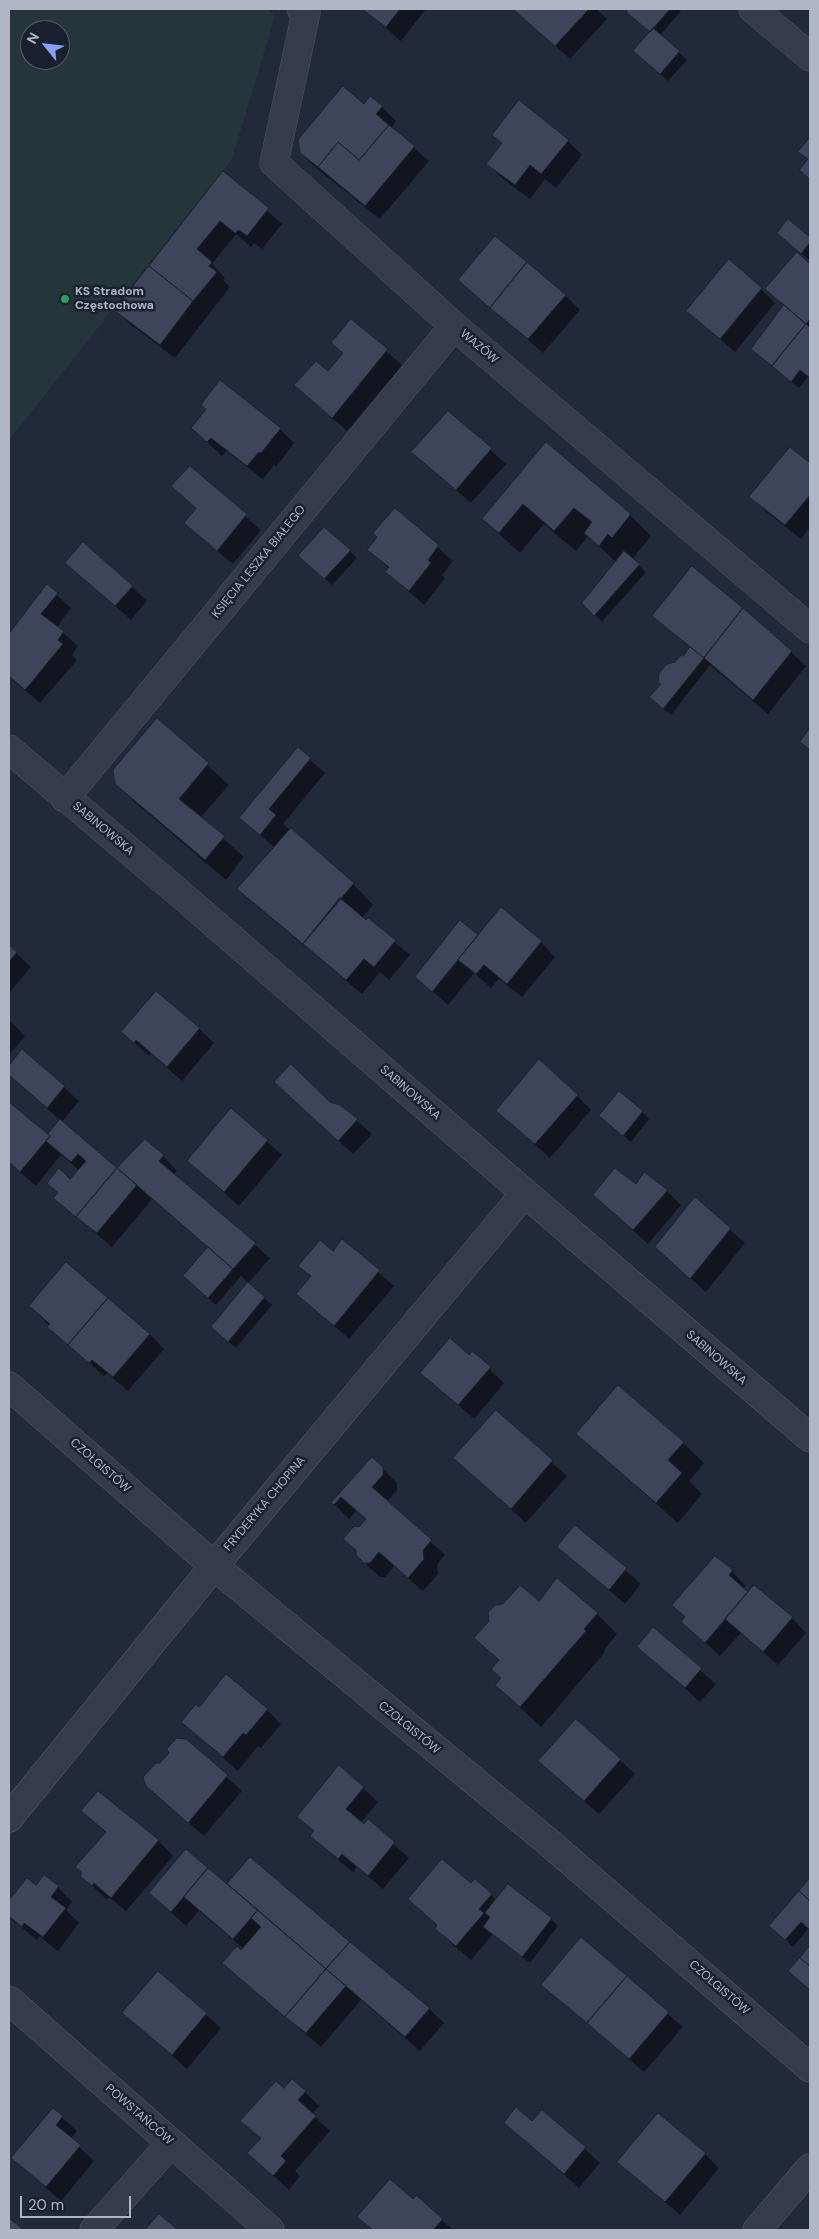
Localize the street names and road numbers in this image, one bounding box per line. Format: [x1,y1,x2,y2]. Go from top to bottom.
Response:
street label: WAZÓW [457,327,501,367]
street label: KSIĘCIA LESZKA BIAŁEGO [209,503,309,621]
street label: SABINOWSKA [69,799,137,859]
street label: SABINOWSKA [377,1063,443,1123]
street label: SABINOWSKA [683,1328,749,1388]
street label: CZOŁGISTÓW [67,1436,133,1496]
street label: FRYDERYKA CHOPINA [221,1454,309,1554]
street label: CZOŁGISTÓW [375,1699,443,1757]
street label: CZOŁGISTÓW [686,1958,752,2018]
street label: POWSTAŃCÓW [102,2082,176,2148]

